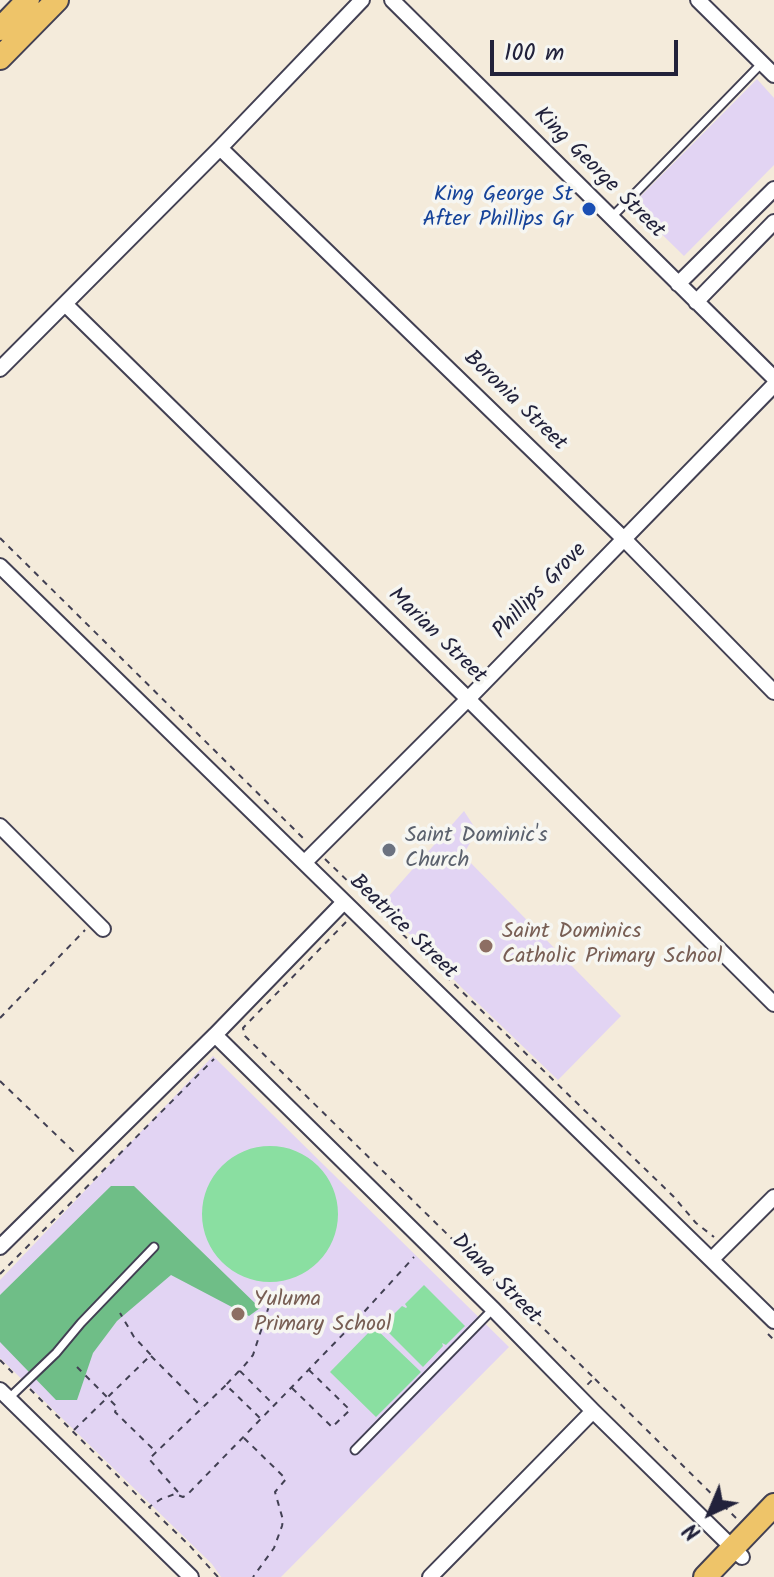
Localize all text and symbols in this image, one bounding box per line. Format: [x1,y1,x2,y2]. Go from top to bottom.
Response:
scale bar [494,24,682,74]
text: 100 m [504,34,564,73]
street label: King George Street [527,103,669,245]
place label: King George St After Phillips Gr [422,183,573,234]
marker: King George St After Phillips Gr [580,200,598,218]
street label: Boronia Street [457,346,571,458]
street label: Phillips Grove [489,538,593,646]
street label: Marian Street [381,583,491,691]
place label: Saint Dominic's Church [405,824,548,876]
marker: Saint Dominic's Church [380,841,398,859]
street label: Beatrice Street [343,870,461,986]
place label: Saint Dominics Catholic Primary School [502,920,722,972]
marker: Saint Dominics Catholic Primary School [477,937,495,955]
street label: Diana Street [445,1230,545,1330]
place label: Yuluma Primary School [254,1288,391,1340]
marker: Yuluma Primary School [229,1305,247,1323]
north arrow [670,1473,750,1553]
text: N [676,1513,710,1548]

